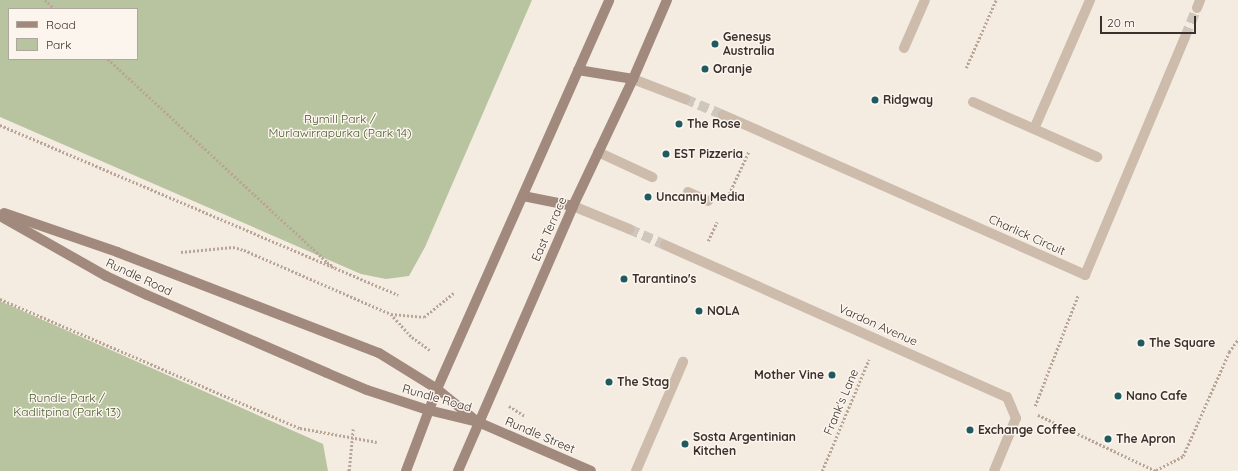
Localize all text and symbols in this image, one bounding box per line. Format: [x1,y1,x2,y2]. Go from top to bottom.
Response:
legend [8,8,138,60]
scale bar [1102,8,1198,34]
text: 20 m [1107,15,1135,30]
text: Road [46,17,76,32]
place label: Genesys Australia [723,30,774,58]
text: Park [46,37,71,52]
marker: Genesys Australia [710,39,720,49]
place label: Oranje [713,62,752,76]
marker: Oranje [700,64,710,74]
place label: Ridgway [883,93,933,107]
marker: Ridgway [870,95,880,105]
park label: Rymill Park / Murlawirrapurka (Park 14) [268,112,412,140]
place label: The Rose [687,117,741,131]
marker: The Rose [674,119,684,129]
place label: EST Pizzeria [674,147,743,161]
marker: EST Pizzeria [661,149,671,159]
place label: Uncanny Media [656,190,745,204]
marker: Uncanny Media [643,192,653,202]
street label: East Terrace [528,195,570,263]
street label: Charlick Circuit [987,212,1067,258]
street label: Rundle Road [104,255,174,299]
place label: Tarantino's [632,272,696,286]
marker: Tarantino's [619,274,629,284]
street label: Vardon Avenue [836,301,920,349]
place label: NOLA [707,304,739,318]
marker: NOLA [694,306,704,316]
place label: The Square [1149,336,1215,350]
marker: The Square [1136,338,1146,348]
street label: Frank's Lane [821,367,861,437]
place label: Mother Vine [754,368,824,382]
marker: Mother Vine [827,370,837,380]
place label: The Stag [617,375,669,389]
marker: The Stag [604,377,614,387]
street label: Rundle Road [401,381,473,415]
place label: Nano Cafe [1126,389,1187,403]
park label: Rundle Park / Kadlitpina (Park 13) [13,391,121,419]
marker: Nano Cafe [1113,391,1123,401]
street label: Rundle Street [503,414,577,456]
place label: Exchange Coffee [978,423,1076,437]
marker: Exchange Coffee [965,425,975,435]
place label: Sosta Argentinian Kitchen [693,430,796,458]
place label: The Apron [1116,432,1176,446]
marker: The Apron [1103,434,1113,444]
marker: Sosta Argentinian Kitchen [680,439,690,449]

